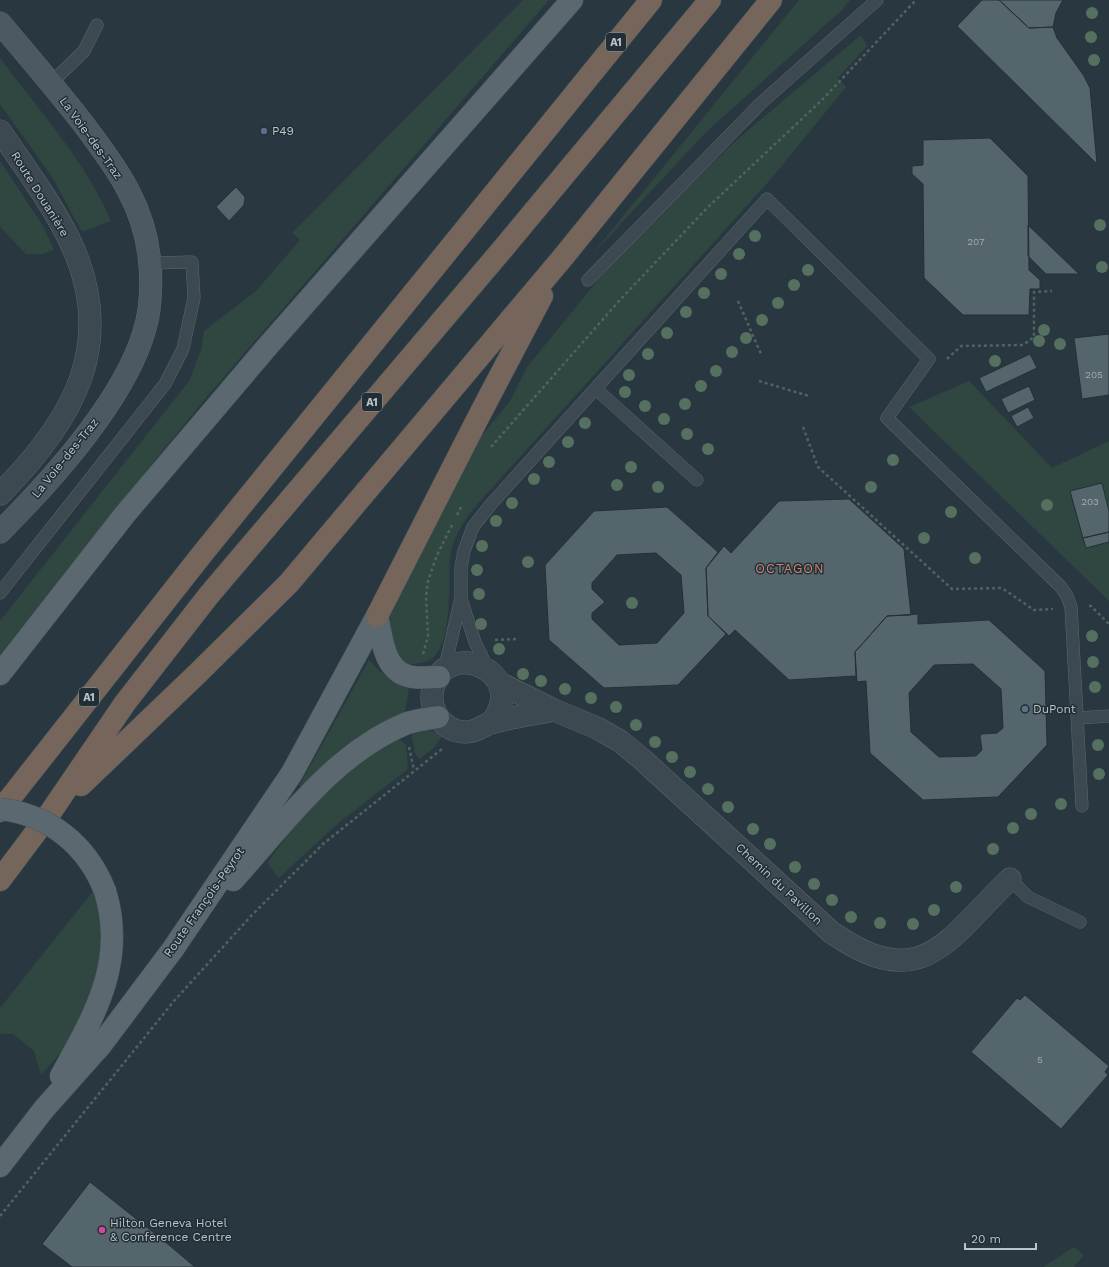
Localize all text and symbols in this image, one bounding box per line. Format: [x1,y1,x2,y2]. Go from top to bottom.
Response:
road number: A1 [606,33,626,51]
street label: La Voie-des-Traz [56,94,126,182]
place label: P49 [272,124,294,138]
marker: P49 [259,126,269,136]
street label: Route Douanière [8,149,72,239]
house number: 207 [967,236,985,247]
house number: 205 [1085,369,1103,380]
road number: A1 [362,393,382,411]
street label: La Voie-des-Traz [29,415,101,501]
house number: 203 [1081,496,1099,507]
district label: OCTAGON [755,561,825,576]
road number: A1 [79,688,99,706]
place label: DuPont [1033,702,1076,716]
marker: DuPont [1020,704,1030,714]
street label: Chemin du Pavillon [733,840,825,928]
street label: Route François-Peyrot [161,844,247,960]
house number: 5 [1037,1054,1043,1065]
place label: Hilton Geneva Hotel & Conference Centre [110,1216,232,1244]
marker: Hilton Geneva Hotel & Conference Centre [97,1225,107,1235]
scale bar [965,1225,1036,1251]
text: 20 m [971,1232,1001,1246]

